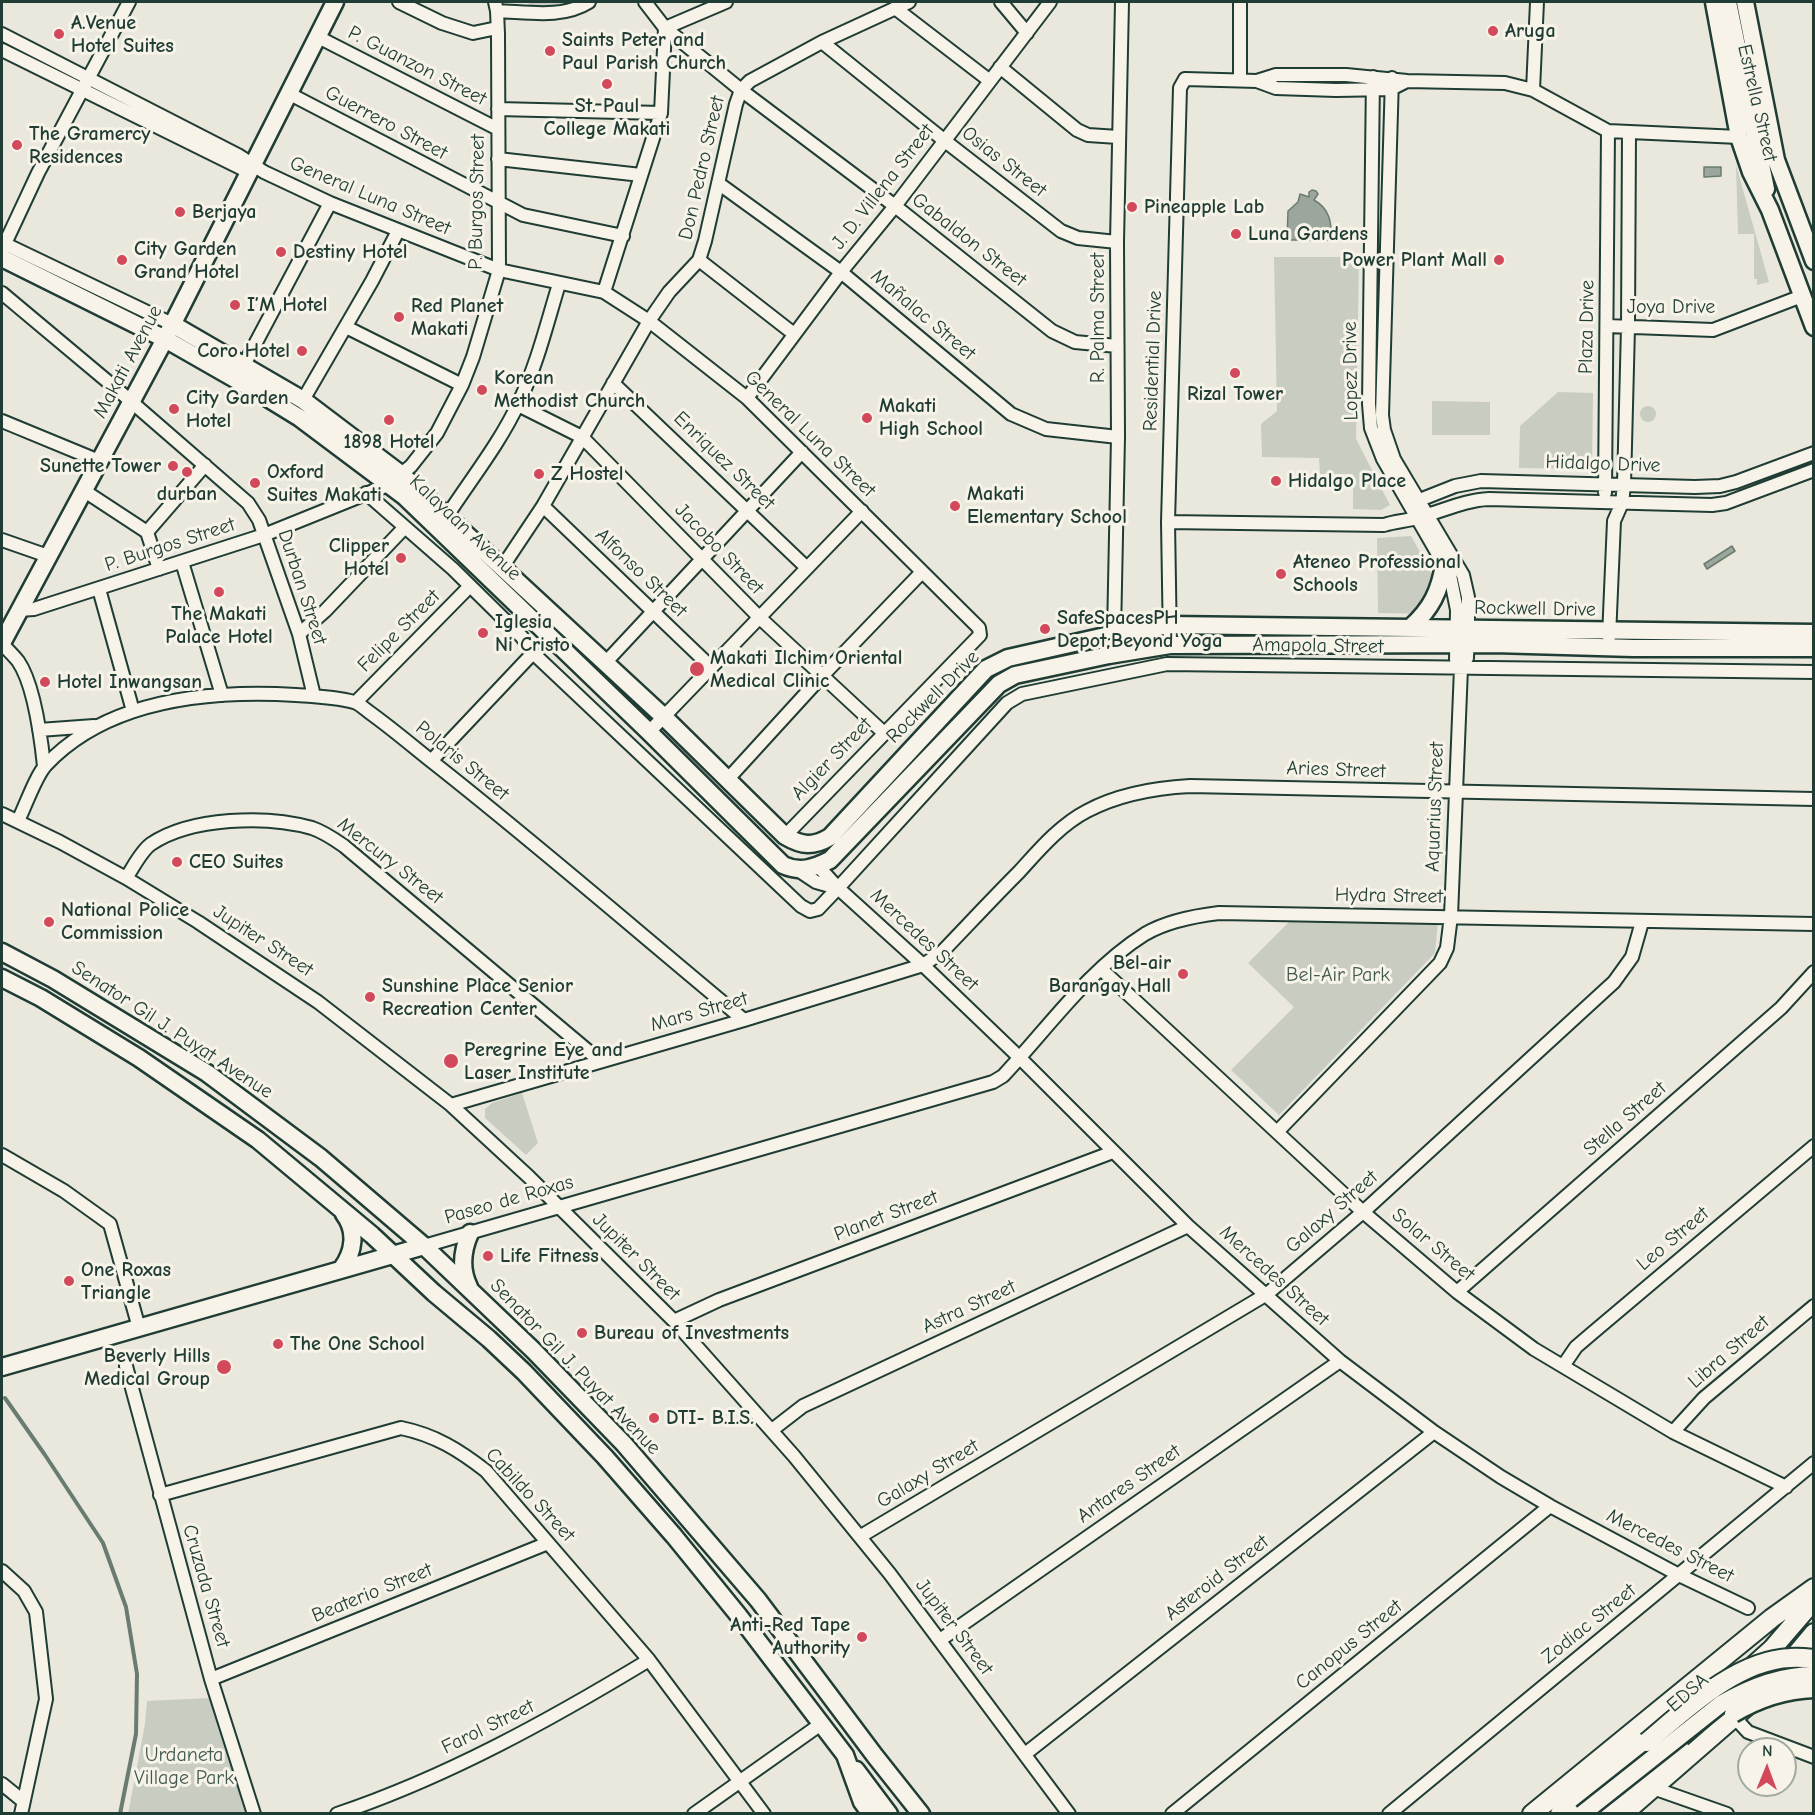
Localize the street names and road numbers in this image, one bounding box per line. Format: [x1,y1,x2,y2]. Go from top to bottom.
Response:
street label: P. Guanzon Street [344,21,490,111]
street label: Estrella Street [1732,42,1782,164]
street label: Guerrero Street [321,81,451,165]
street label: Don Pedro Street [674,94,730,242]
street label: J. D. Villena Street [827,119,939,255]
street label: Osias Street [957,121,1051,203]
street label: P. Burgos Street [464,134,490,270]
street label: General Luna Street [286,151,454,241]
street label: Gabaldon Street [907,188,1031,292]
street label: R. Palma Street [1086,253,1110,383]
street label: Mañalac Street [866,264,980,366]
street label: Plaza Drive [1574,280,1600,374]
street label: Residential Drive [1139,290,1167,432]
street label: Joya Drive [1627,295,1715,319]
street label: Makati Avenue [88,301,168,423]
street label: Lopez Drive [1338,321,1364,421]
street label: General Luna Street [740,365,880,503]
street label: Enriquez Street [668,407,780,515]
street label: Hidalgo Drive [1545,450,1661,478]
street label: Kalayaan Avenue [404,470,526,586]
street label: Jacobo Street [669,498,769,600]
street label: P. Burgos Street [102,513,238,577]
street label: Alfonso Street [590,523,692,623]
street label: Durban Street [272,526,332,648]
street label: Felipe Street [353,585,445,677]
street label: Rockwell Drive [1474,596,1596,622]
street label: Amapola Street [1252,633,1384,659]
street label: Rockwell Drive [881,645,985,749]
street label: Algier Street [787,713,877,805]
street label: Polaris Street [410,716,514,806]
street label: Aquarius Street [1421,741,1449,873]
street label: Aries Street [1286,756,1386,784]
street label: Mercury Street [332,812,448,910]
street label: Hydra Street [1335,883,1443,909]
street label: Mercedes Street [865,884,983,996]
street label: Jupiter Street [209,900,317,982]
street label: Senator Gil J. Puyat Avenue [67,956,277,1104]
street label: Mars Street [648,987,750,1037]
street label: Stella Street [1579,1076,1671,1162]
street label: Galaxy Street [1281,1165,1383,1259]
street label: Paseo de Roxas [442,1170,576,1230]
street label: Planet Street [831,1185,941,1247]
street label: Leo Street [1632,1202,1714,1276]
street label: Solar Street [1387,1203,1479,1287]
street label: Jupiter Street [587,1208,685,1306]
street label: Mercedes Street [1214,1220,1334,1332]
street label: Senator Gil J. Puyat Avenue [485,1274,665,1460]
street label: Astra Street [918,1275,1020,1339]
street label: Libra Street [1683,1310,1775,1394]
street label: Galaxy Street [873,1434,983,1514]
street label: Antares Street [1073,1440,1185,1528]
street label: Cabildo Street [480,1443,580,1547]
street label: Mercedes Street [1602,1504,1738,1588]
street label: Cruzada Street [177,1522,235,1650]
street label: Asteroid Street [1160,1530,1274,1626]
street label: Beaterio Street [308,1558,436,1628]
street label: Jupiter Street [910,1574,998,1680]
street label: Zodiac Street [1537,1579,1641,1669]
street label: Canopus Street [1291,1595,1407,1695]
street label: EDSA [1662,1668,1714,1718]
street label: Farol Street [438,1694,538,1760]

